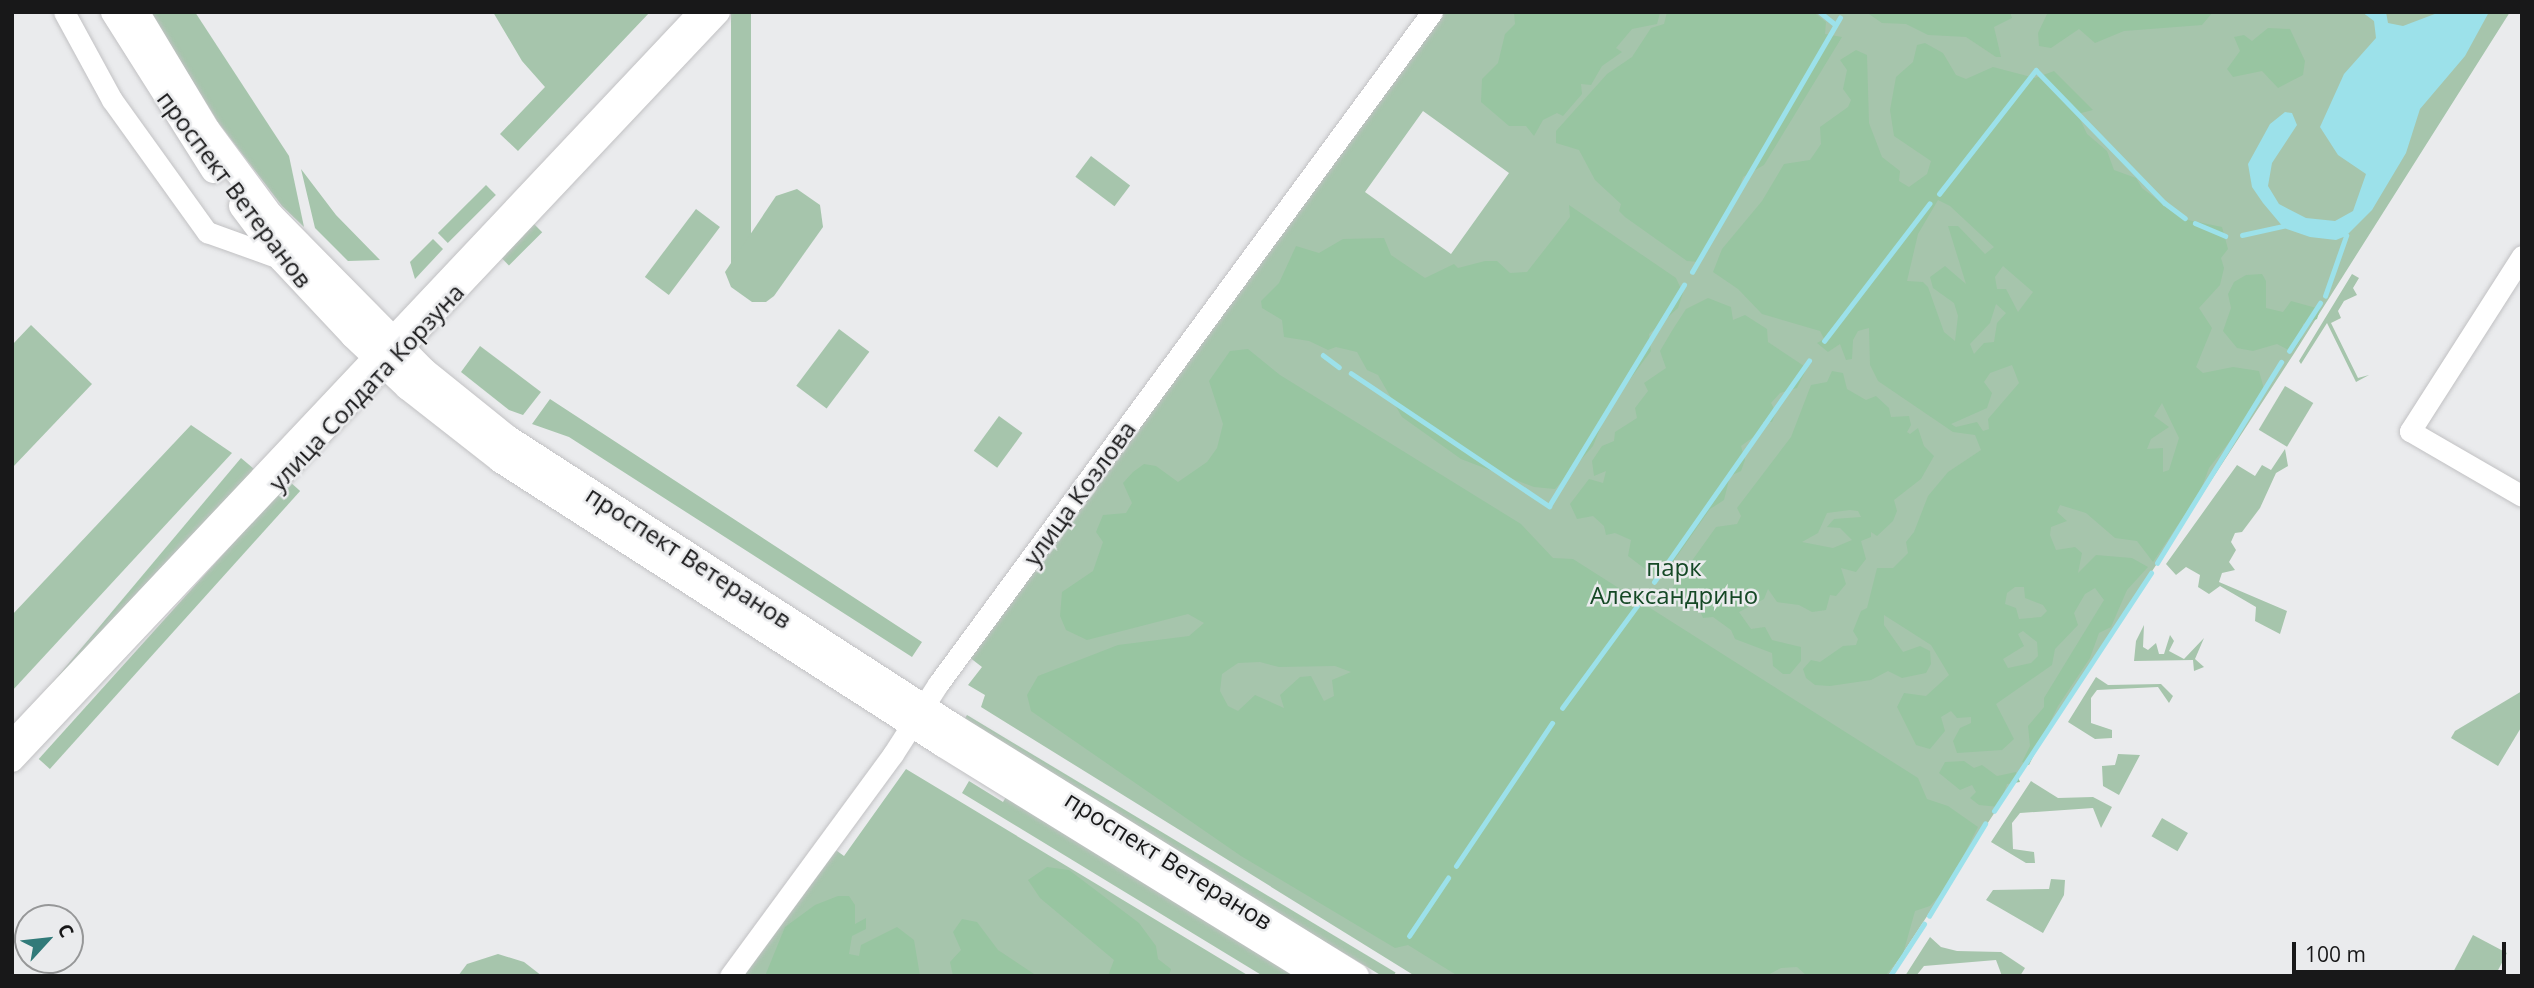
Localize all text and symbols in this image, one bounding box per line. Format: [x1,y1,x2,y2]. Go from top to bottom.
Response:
street label: проспект Ветеранов [152,85,318,293]
street label: улица Солдата Корзуна [262,277,470,497]
street label: улица Козлова [1017,415,1141,571]
street label: проспект Ветеранов [581,480,797,634]
park label: парк Александрино [1590,553,1758,609]
street label: проспект Ветеранов [1060,784,1278,936]
north arrow [14,904,84,974]
text: С [52,919,80,942]
scale bar [2296,928,2510,972]
text: 100 m [2305,940,2366,968]

